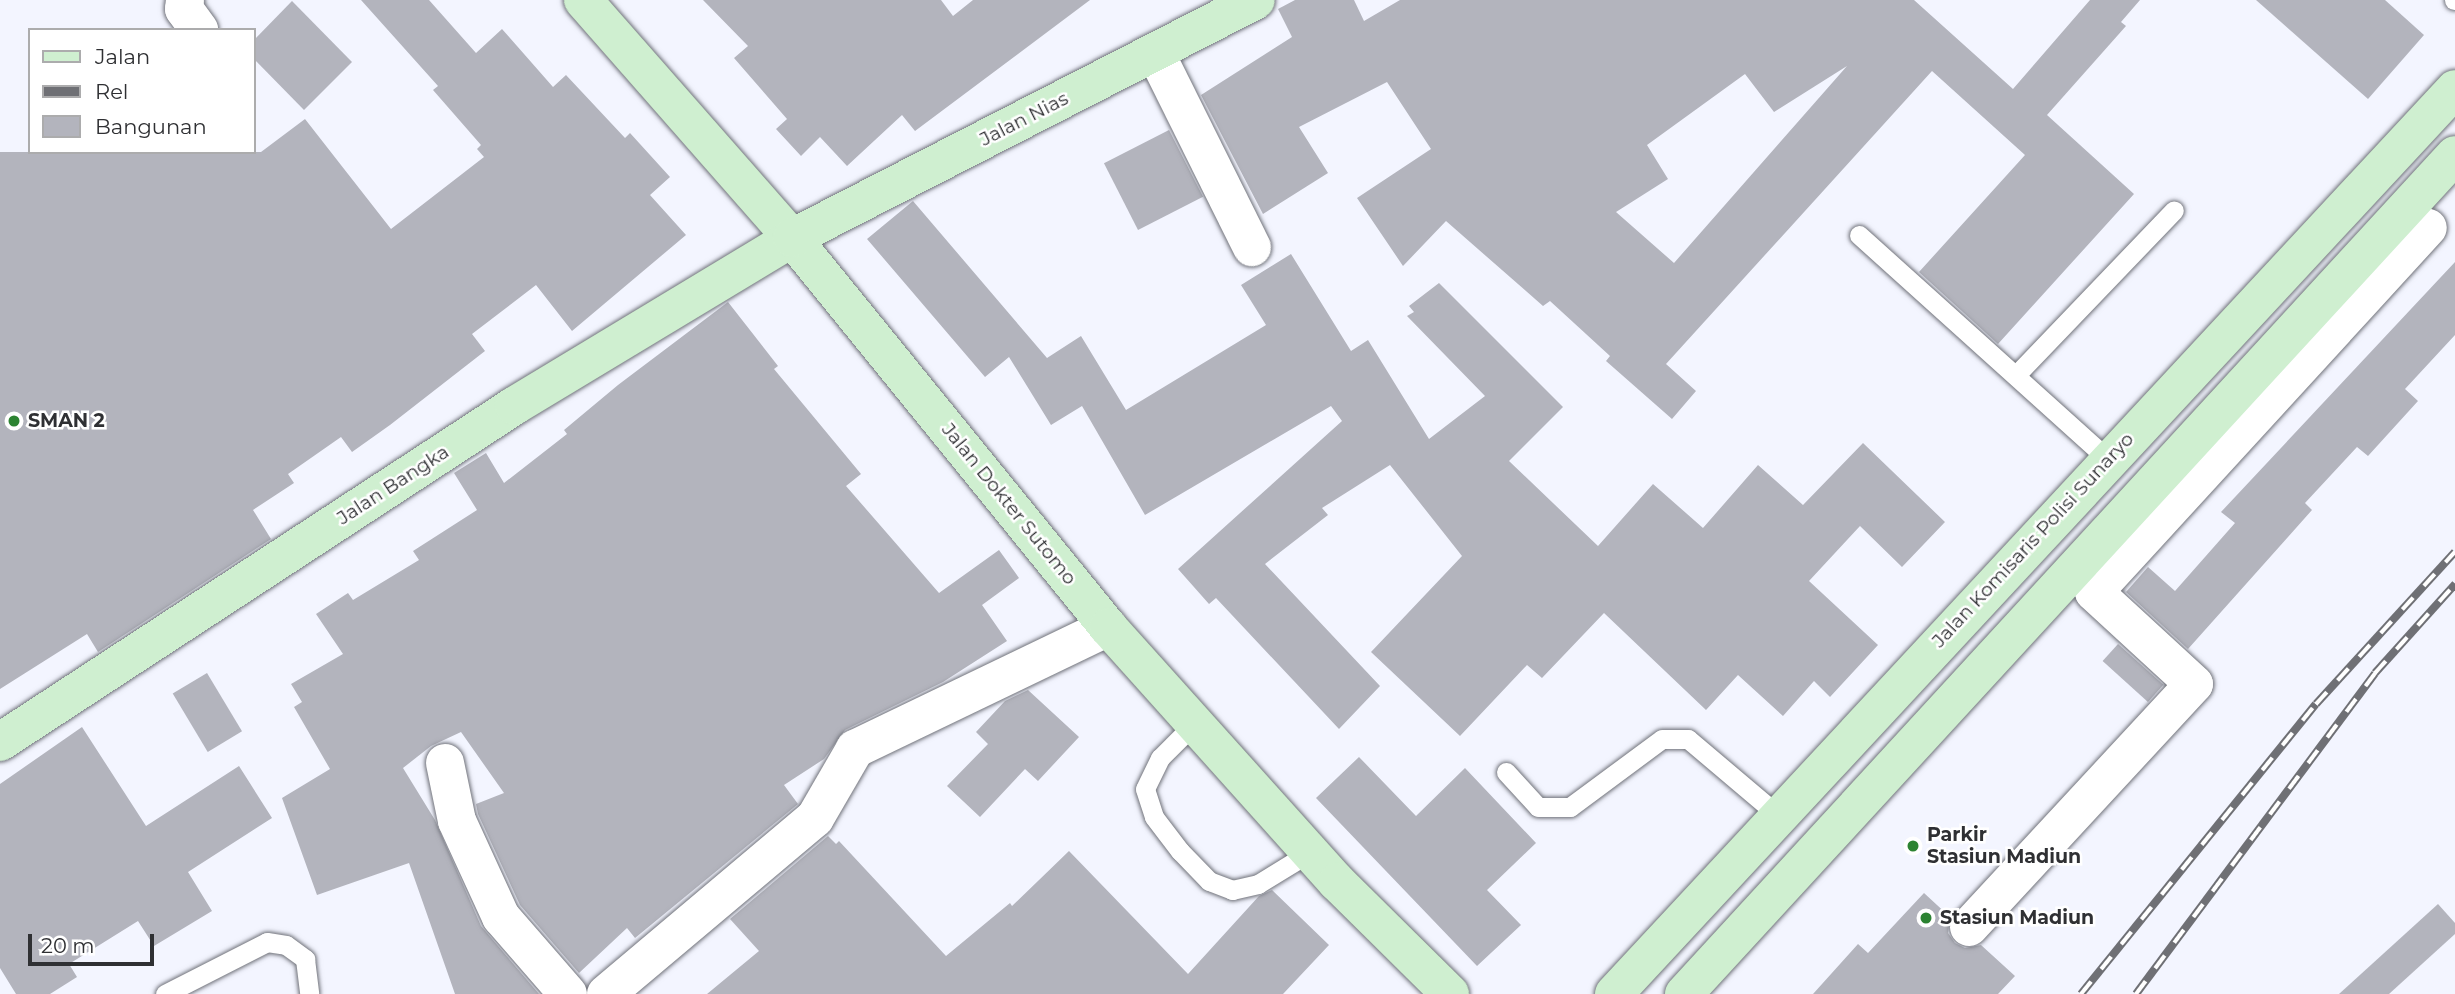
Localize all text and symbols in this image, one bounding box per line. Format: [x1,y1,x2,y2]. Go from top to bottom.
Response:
legend [28,28,256,154]
text: Jalan [95,44,150,69]
text: Rel [95,79,129,104]
street label: Jalan Nias [976,87,1072,151]
text: Bangunan [95,114,207,139]
place label: SMAN 2 [28,410,105,432]
marker: SMAN 2 [6,413,22,429]
street label: Jalan Dokter Sutomo [937,419,1081,589]
street label: Jalan Komisaris Polisi Sunaryo [1927,428,2139,652]
street label: Jalan Bangka [333,440,453,530]
place label: Parkir Stasiun Madiun [1927,824,2081,868]
marker: Parkir Stasiun Madiun [1905,838,1921,854]
place label: Stasiun Madiun [1940,907,2094,929]
marker: Stasiun Madiun [1918,910,1934,926]
scale bar [32,920,158,964]
text: 20 m [41,933,95,958]

